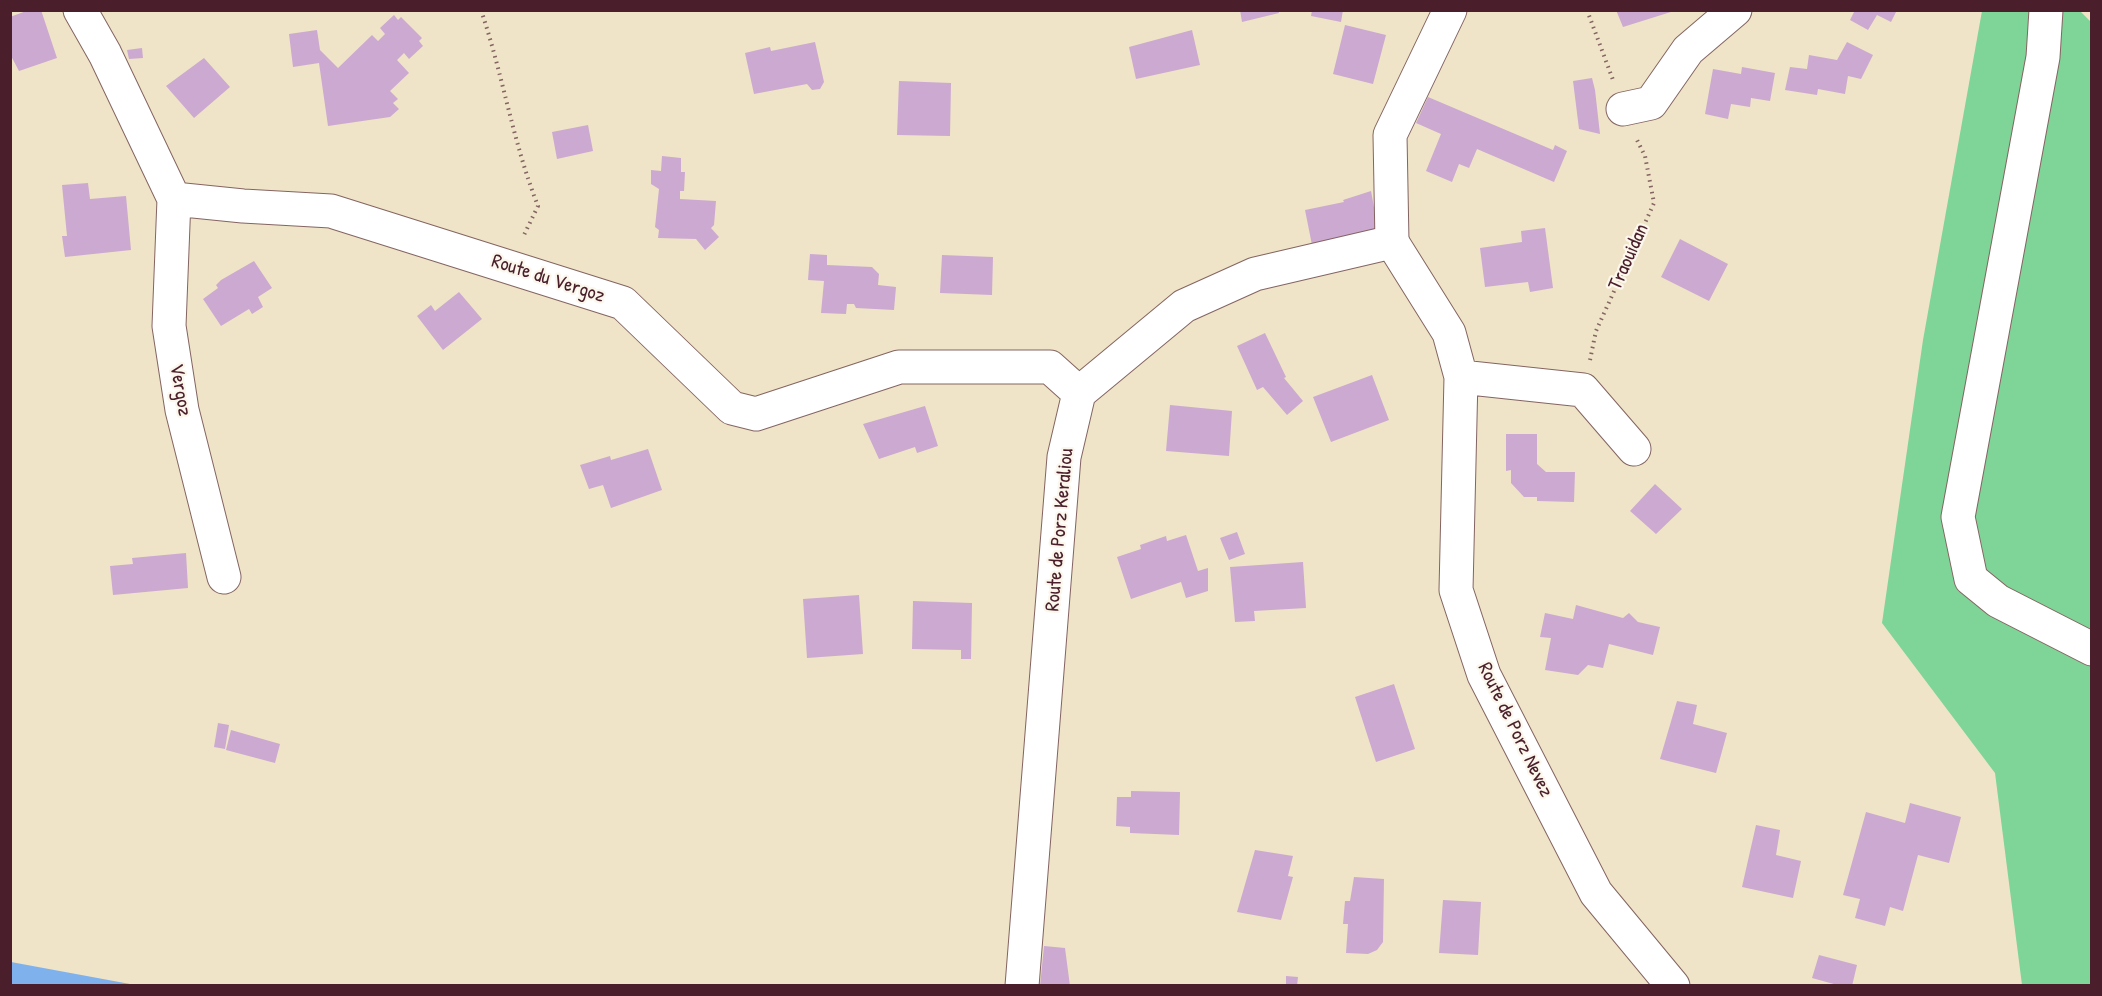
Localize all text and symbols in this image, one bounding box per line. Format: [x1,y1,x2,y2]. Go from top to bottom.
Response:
street label: Traouidan [1604,220,1654,294]
street label: Route du Vergoz [488,249,608,309]
street label: Vergoz [164,362,196,418]
street label: Route de Porz Keraliou [1041,448,1079,612]
street label: Route de Porz Nevez [1472,659,1558,801]

